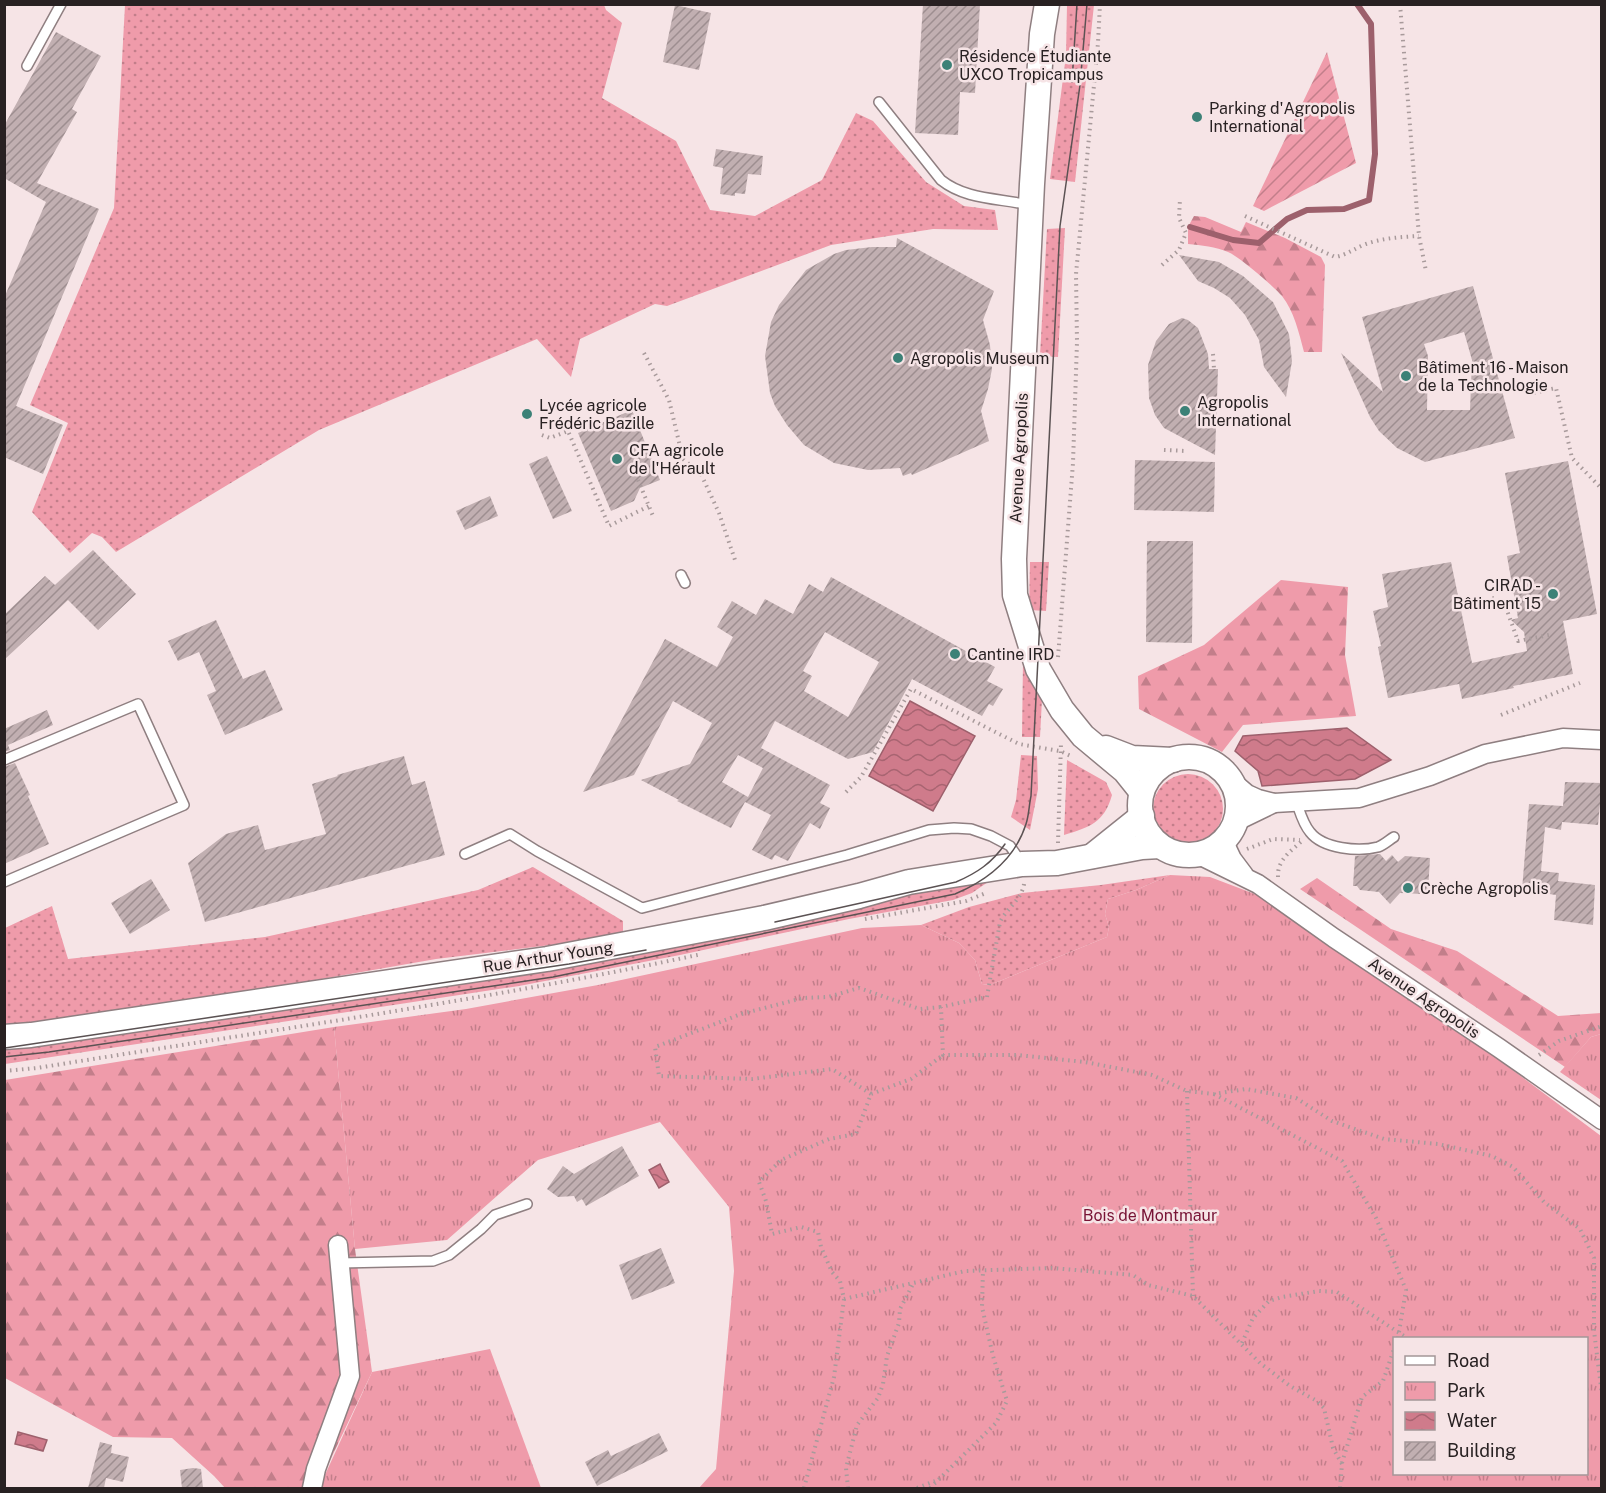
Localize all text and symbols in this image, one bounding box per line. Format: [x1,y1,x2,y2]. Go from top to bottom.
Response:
place label: Résidence Étudiante UXCO Tropicampus [959,46,1111,84]
marker: Résidence Étudiante UXCO Tropicampus [940,58,954,72]
place label: Parking d'Agropolis International [1209,99,1355,136]
marker: Parking d'Agropolis International [1190,110,1204,124]
place label: Agropolis Museum [910,349,1049,368]
marker: Agropolis Museum [891,351,905,365]
place label: Bâtiment 16 - Maison de la Technologie [1418,358,1569,395]
marker: Bâtiment 16 - Maison de la Technologie [1399,369,1413,383]
street label: Avenue Agropolis [1006,392,1032,524]
place label: Agropolis International [1197,393,1292,430]
place label: Lycée agricole Frédéric Bazille [539,396,654,433]
marker: Agropolis International [1178,404,1192,418]
marker: Lycée agricole Frédéric Bazille [520,407,534,421]
place label: CFA agricole de l'Hérault [629,441,724,478]
marker: CFA agricole de l'Hérault [610,452,624,466]
place label: CIRAD - Bâtiment 15 [1453,576,1541,613]
marker: CIRAD - Bâtiment 15 [1546,587,1560,601]
place label: Cantine IRD [967,645,1054,664]
marker: Cantine IRD [948,647,962,661]
place label: Crèche Agropolis [1420,879,1549,898]
marker: Crèche Agropolis [1401,881,1415,895]
street label: Rue Arthur Young [482,937,614,977]
street label: Avenue Agropolis [1365,954,1483,1042]
park label: Bois de Montmaur [1083,1206,1217,1225]
legend [1393,1337,1588,1475]
text: Road [1447,1350,1490,1371]
text: Park [1447,1380,1485,1401]
text: Water [1447,1410,1497,1431]
text: Building [1447,1440,1516,1461]

